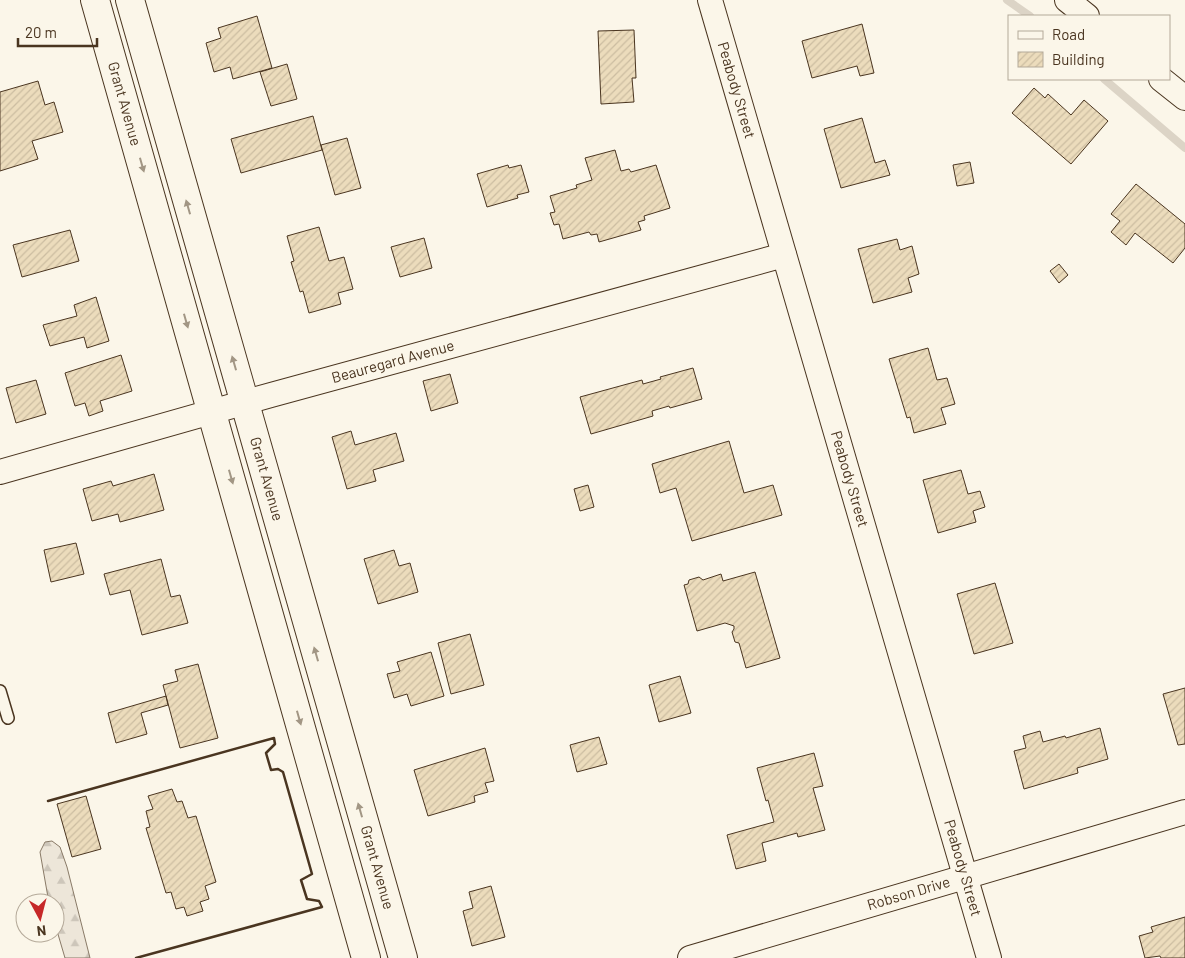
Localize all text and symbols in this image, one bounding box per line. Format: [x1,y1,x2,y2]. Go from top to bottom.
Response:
scale bar [18,15,96,47]
legend [1008,15,1170,80]
text: 20 m [25,23,57,41]
text: Road [1052,25,1085,43]
street label: Peabody Street [715,40,760,140]
text: Building [1052,50,1105,68]
street label: Grant Avenue [105,60,146,148]
one-way arrow [138,157,146,172]
one-way arrow [184,199,192,214]
one-way arrow [183,314,191,329]
street label: Beauregard Avenue [329,335,456,386]
one-way arrow [229,355,237,370]
street label: Peabody Street [828,428,873,529]
street label: Grant Avenue [247,435,288,523]
one-way arrow [227,470,235,485]
one-way arrow [312,646,320,661]
one-way arrow [295,710,303,725]
one-way arrow [356,803,364,818]
street label: Peabody Street [941,817,986,918]
street label: Grant Avenue [358,823,399,911]
street label: Robson Drive [865,872,952,913]
north arrow [15,893,65,943]
text: N [36,922,47,940]

